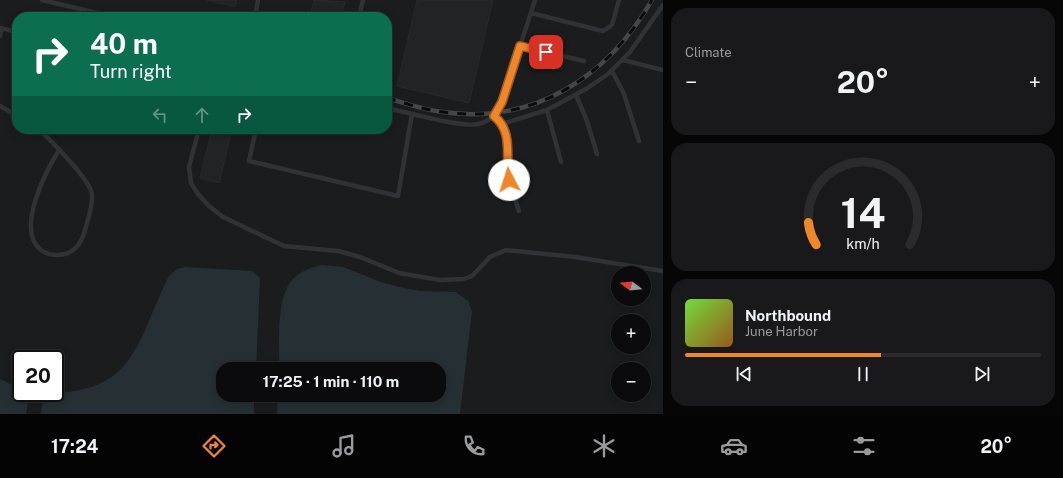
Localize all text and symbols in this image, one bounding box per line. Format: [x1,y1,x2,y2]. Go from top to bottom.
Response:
text: 40 m [90,27,158,60]
icon: right [24,28,76,80]
pin [529,35,563,69]
icon: arrive [535,41,557,63]
text: Climate [685,45,732,60]
text: Turn right [90,61,172,82]
text: 20° [837,64,889,100]
text: − [685,69,697,95]
text: + [1029,69,1041,95]
icon: left [149,104,171,126]
icon: ahead [191,104,213,126]
icon: right [233,104,255,126]
position arrow [488,159,530,201]
text: 14 [840,188,886,237]
text: km/h [846,235,880,252]
north arrow [611,266,651,306]
map controls [611,266,651,402]
text: Northbound [745,307,831,324]
button: + [611,314,651,354]
text: June Harbor [745,324,818,339]
speed limit sign: 20 [12,350,64,402]
button: − [611,362,651,402]
icon: previous [733,363,755,385]
icon: pause [852,363,874,385]
icon: next [971,363,993,385]
text: 17:25 · 1 min · 110 m [263,373,399,390]
icon: directions [200,432,228,460]
icon: music [330,432,358,460]
icon: phone [460,432,488,460]
icon: climate [590,432,618,460]
icon: car [720,432,748,460]
icon: filters [850,432,878,460]
text: 17:24 [51,436,98,457]
text: 20° [980,436,1012,457]

